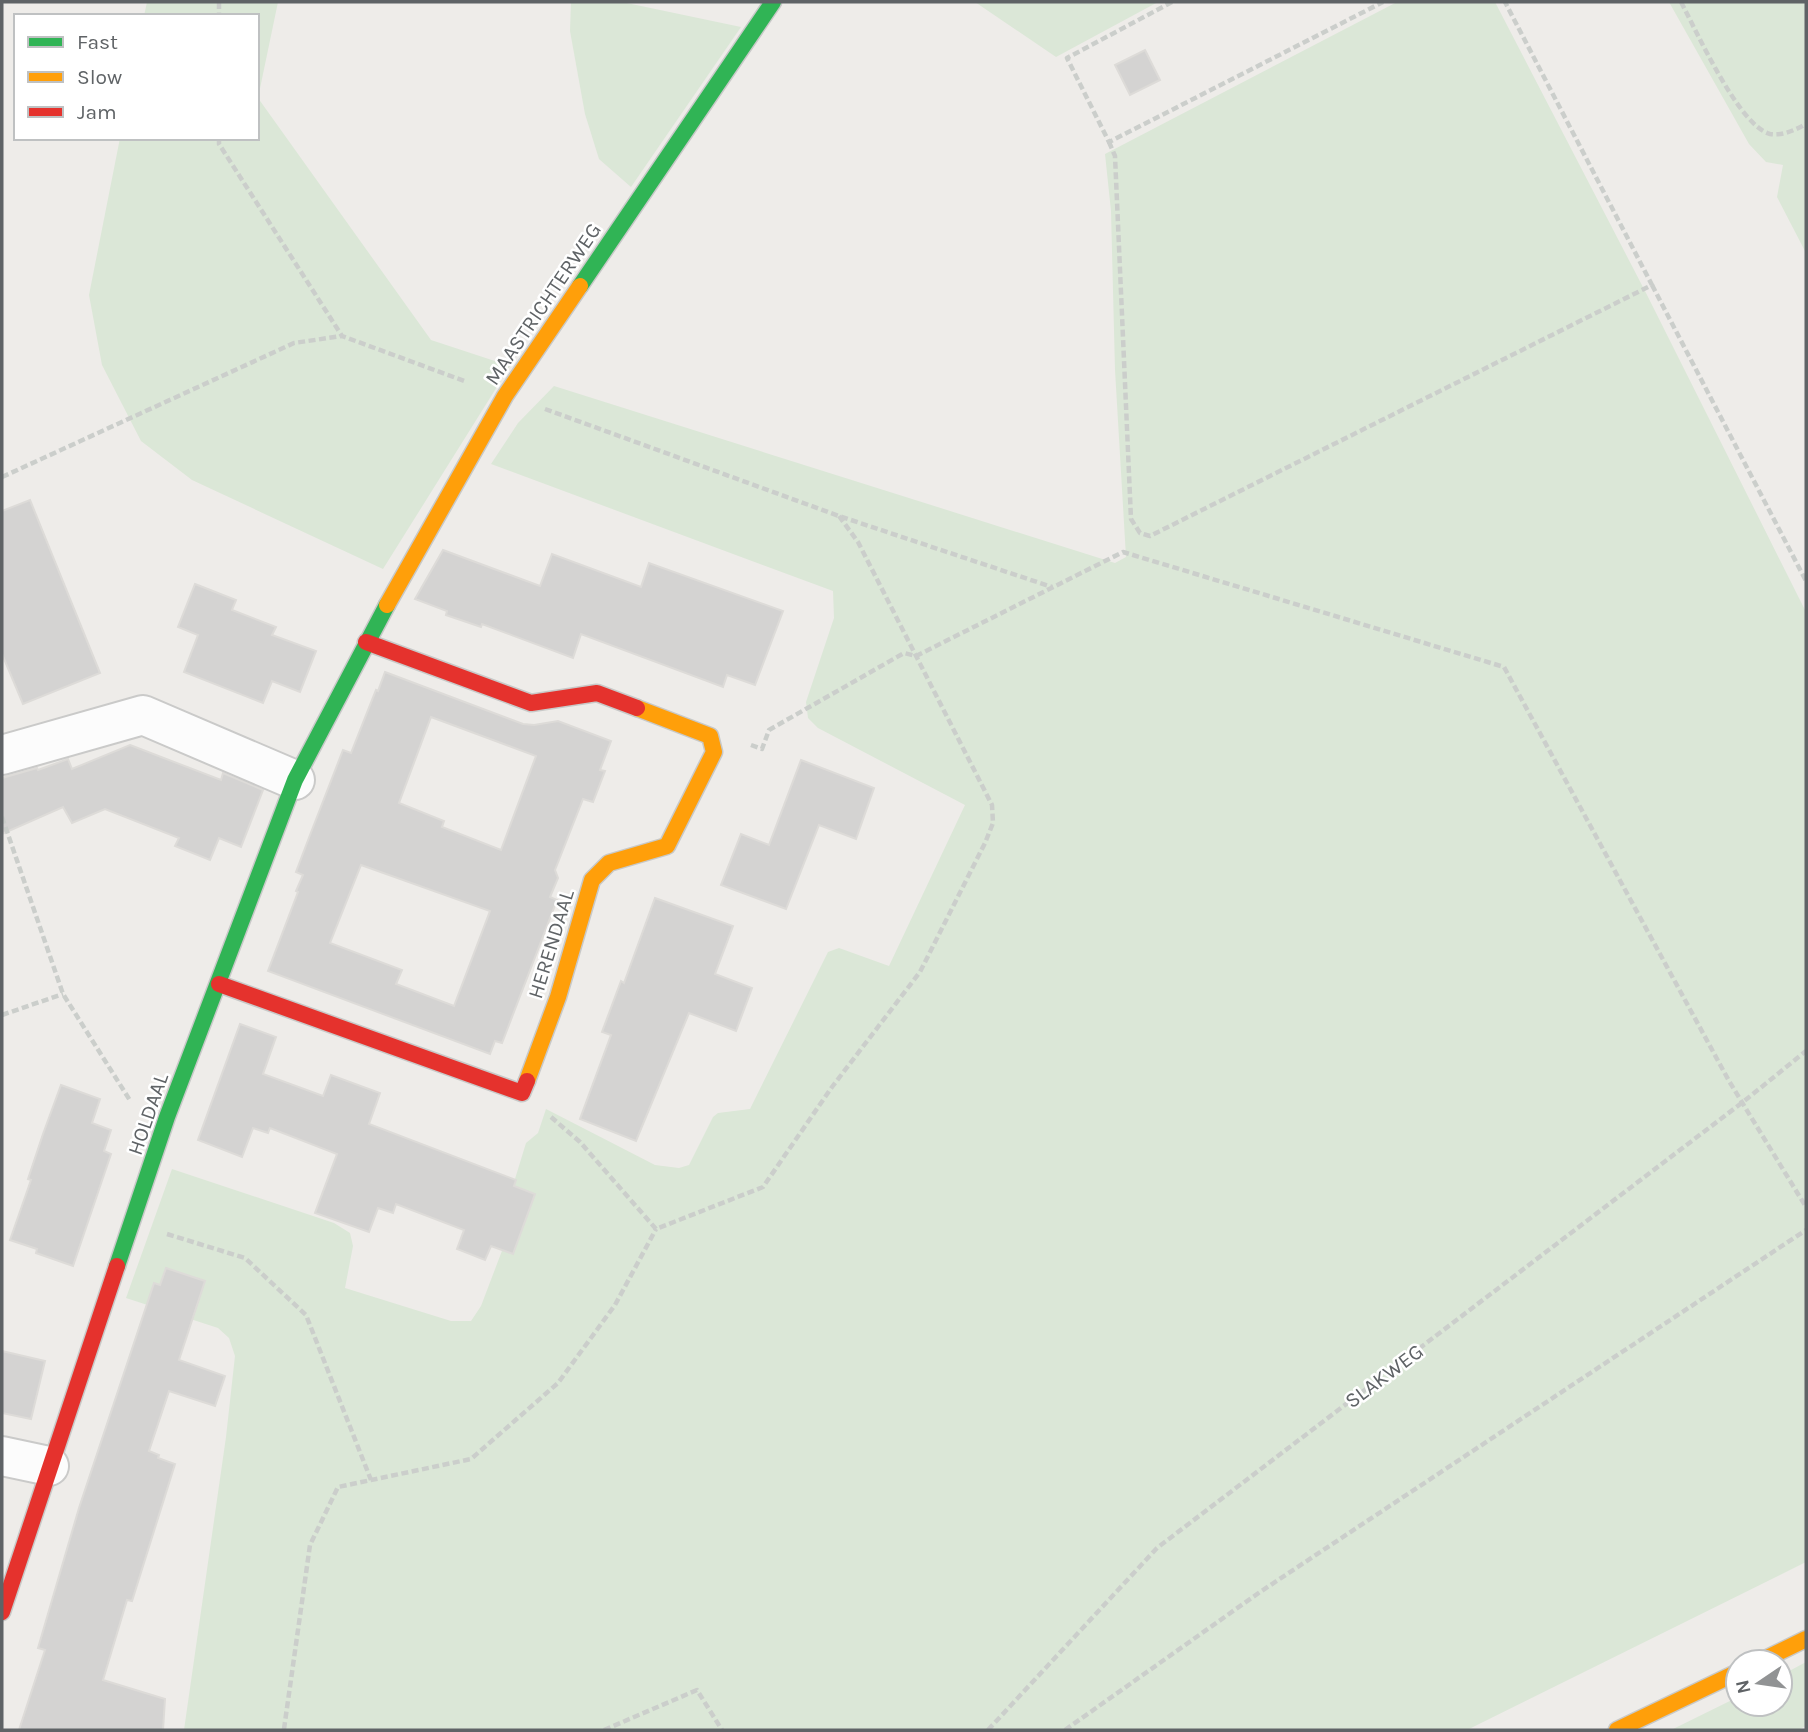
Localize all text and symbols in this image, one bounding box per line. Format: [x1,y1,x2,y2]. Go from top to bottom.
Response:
legend [14,14,259,140]
text: Fast [77,30,118,54]
text: Slow [77,65,122,89]
text: Jam [77,100,117,124]
street label: MAASTRICHTERWEG [480,219,606,389]
street label: HERENDAAL [523,886,579,1001]
street label: HOLDAAL [123,1070,173,1158]
street label: SLAKWEG [1340,1339,1428,1413]
north arrow [1724,1648,1794,1718]
text: N [1731,1677,1756,1696]

